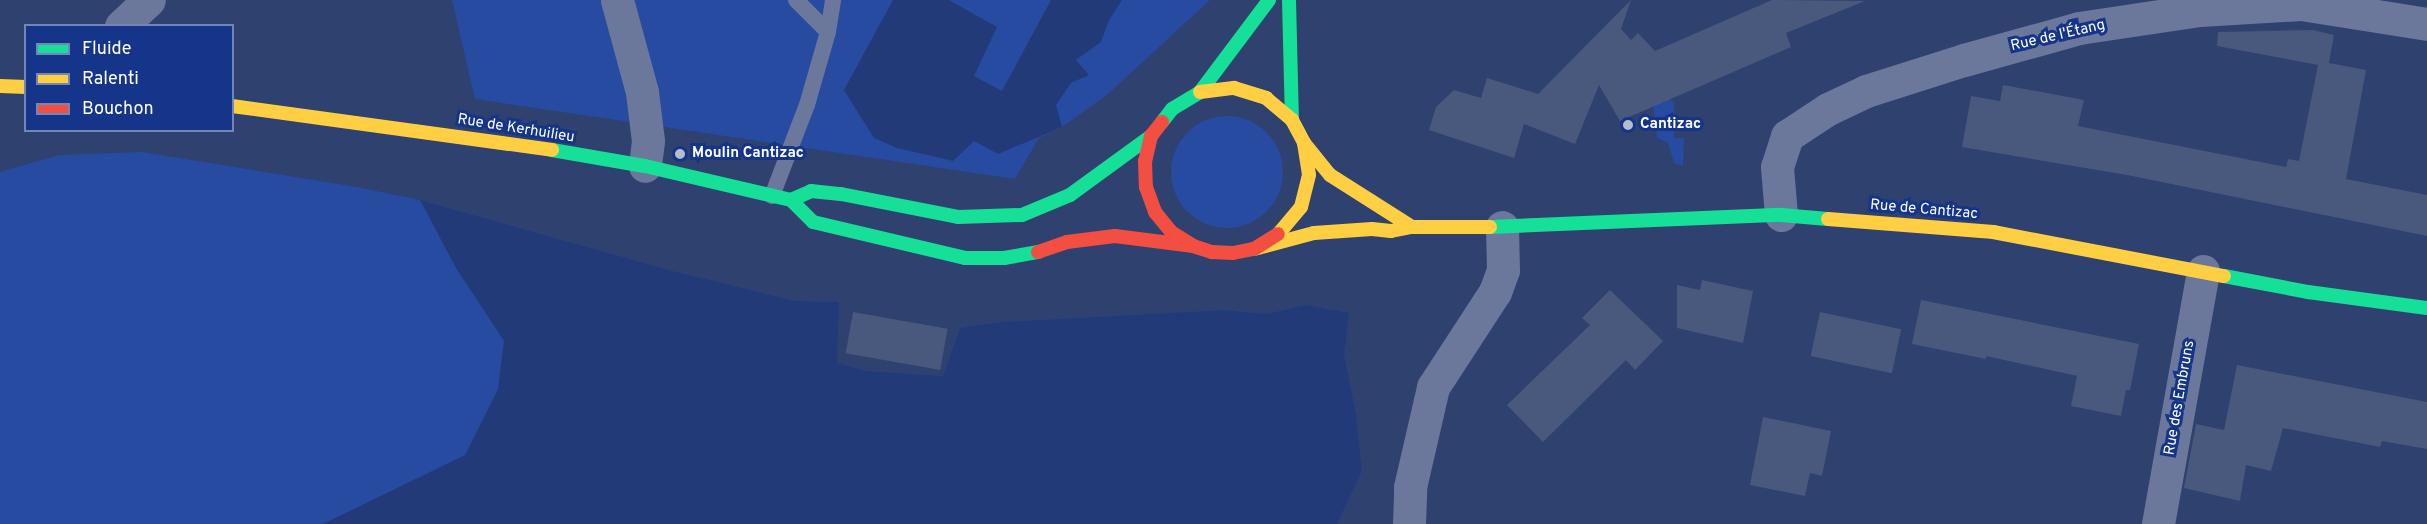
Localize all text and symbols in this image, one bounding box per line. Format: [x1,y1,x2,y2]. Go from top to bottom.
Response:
street label: Rue de l'Étang [2009,16,2107,56]
legend [24,24,234,132]
text: Fluide [82,38,131,61]
text: Ralenti [82,68,139,91]
text: Bouchon [82,98,154,121]
street label: Rue de Kerhuilieu [456,111,576,147]
place label: Cantizac [1640,116,1701,134]
marker: Cantizac [1621,118,1635,132]
place label: Moulin Cantizac [692,145,804,163]
marker: Moulin Cantizac [673,147,687,161]
street label: Rue de Cantizac [1869,196,1979,224]
street label: Rue des Embruns [2161,339,2199,457]

